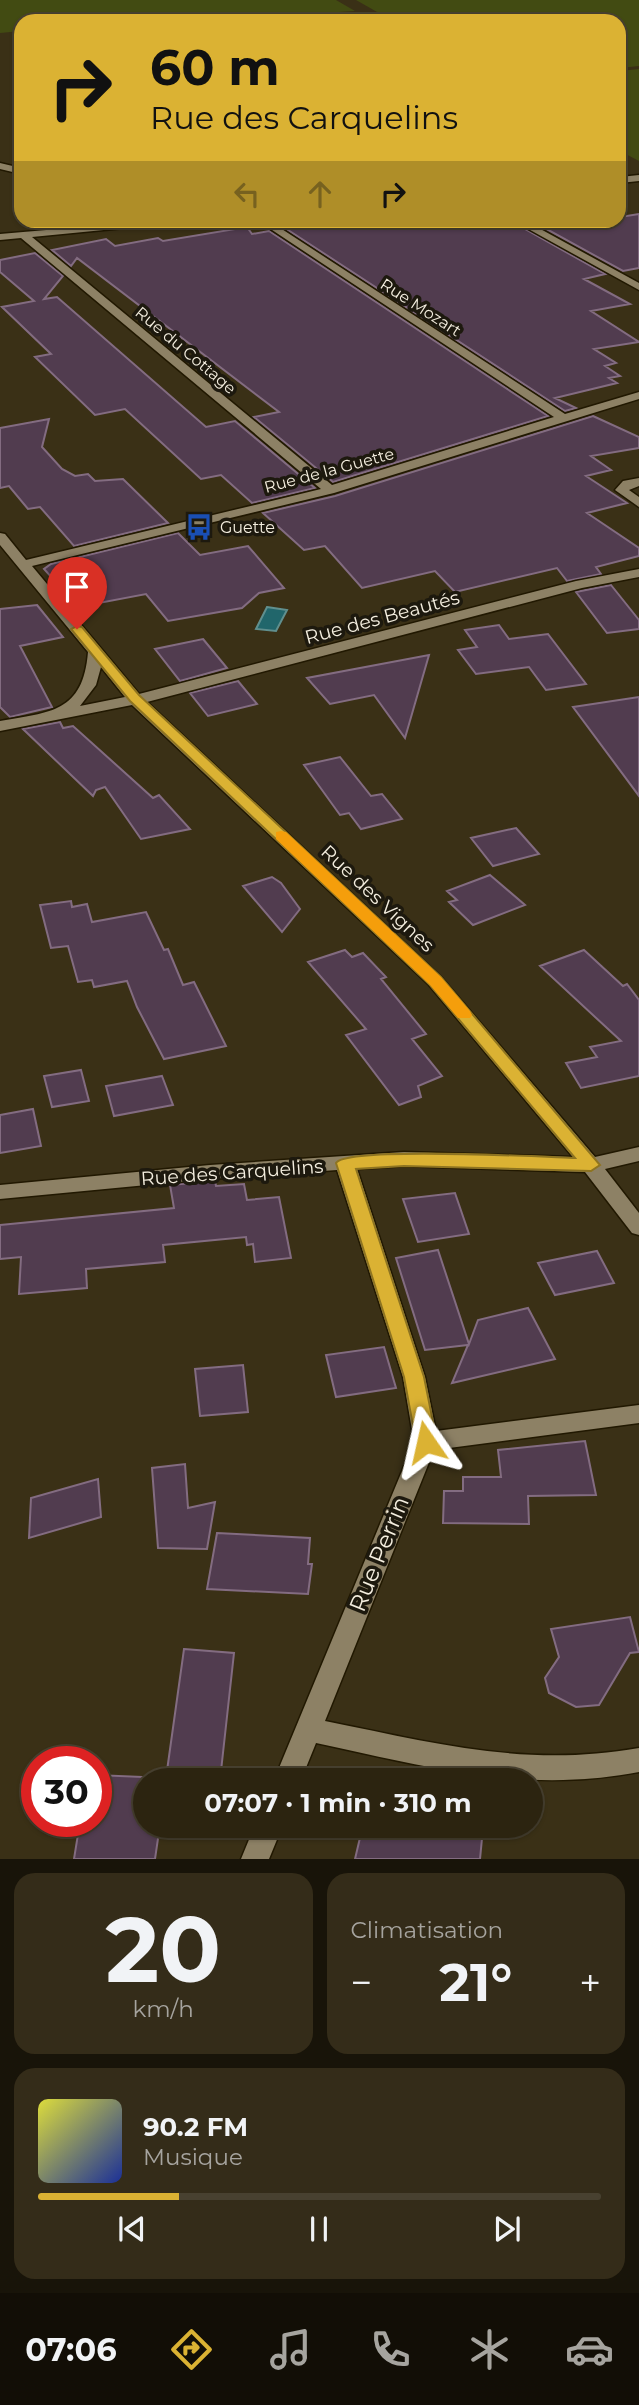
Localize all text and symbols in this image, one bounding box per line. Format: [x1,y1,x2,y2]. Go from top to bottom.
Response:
text: 60 m [150,38,280,97]
icon: right [35,42,126,133]
text: Rue des Carquelins [150,98,458,137]
icon: left [228,175,266,213]
icon: ahead [301,175,339,213]
icon: right [374,175,412,213]
street label: Rue Mozart [377,274,465,341]
street label: Rue du Cottage [132,303,240,398]
street label: Rue de la Guette [262,444,396,497]
bus stop icon: Guette [184,512,214,542]
place label: Guette [220,518,275,537]
pin [47,557,107,629]
icon: arrive [58,568,96,606]
street label: Rue des Beautés [302,586,462,649]
street label: Rue des Vignes [316,840,439,957]
street label: Rue des Carquelins [140,1155,324,1190]
position arrow [389,1405,463,1479]
street label: Rue Perrin [343,1492,415,1616]
speed limit sign: 30 [21,1746,112,1837]
text: 07:07 · 1 min · 310 m [204,1787,472,1819]
text: 20 [106,1894,221,2005]
text: Climatisation [351,1916,503,1944]
text: 21° [439,1951,512,2014]
text: − [351,1959,372,2006]
text: + [579,1959,601,2006]
text: km/h [133,1995,194,2023]
text: 90.2 FM [143,2111,248,2143]
text: Musique [143,2143,243,2171]
icon: previous [113,2210,151,2248]
icon: pause [300,2210,338,2248]
icon: next [488,2210,526,2248]
icon: directions [167,2325,216,2374]
icon: music [266,2325,315,2374]
icon: phone [366,2325,415,2374]
icon: climate [465,2325,514,2374]
icon: car [565,2325,614,2374]
text: 07:06 [25,2330,117,2369]

